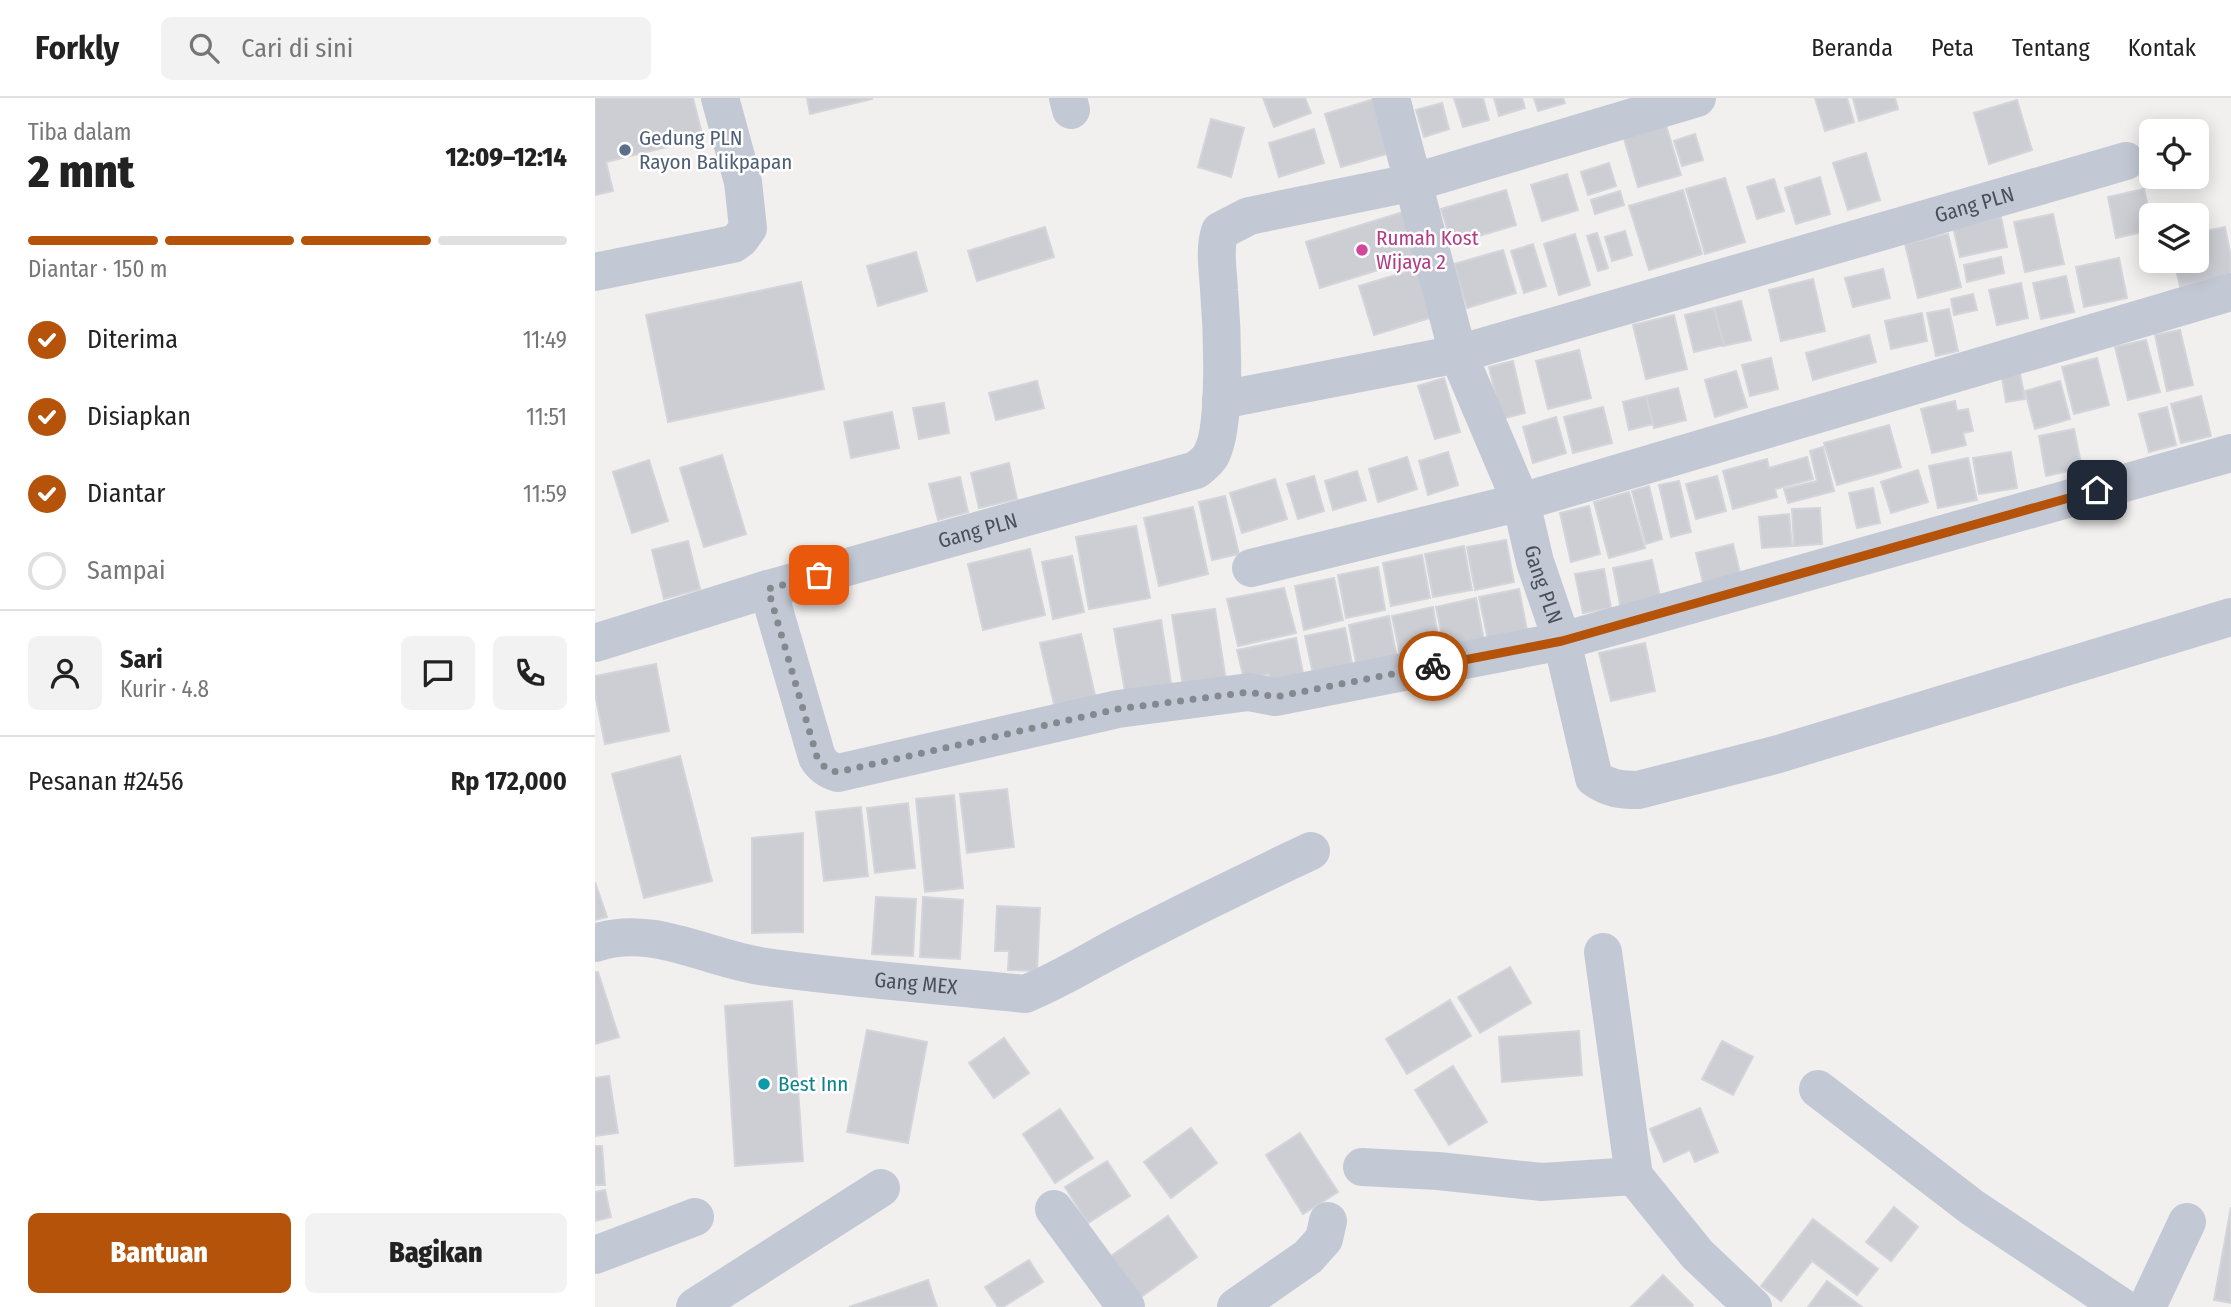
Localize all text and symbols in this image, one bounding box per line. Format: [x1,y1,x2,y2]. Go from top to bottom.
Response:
search box [161,17,651,80]
text: Forkly [35,28,119,68]
icon: search [185,29,223,67]
text: Cari di sini [241,33,353,64]
text: Beranda [1811,34,1893,62]
text: Peta [1931,34,1974,62]
text: Tentang [2012,34,2090,62]
text: Kontak [2128,34,2196,62]
text: Tiba dalam [28,118,131,146]
map controls [2139,119,2209,273]
button: locate [2139,119,2209,189]
place label: Gedung PLN Rayon Balikpapan [639,125,792,175]
text: 12:09–12:14 [445,142,567,173]
marker: Gedung PLN Rayon Balikpapan [617,142,633,158]
text: 2 mnt [28,144,134,199]
street label: Gang PLN [1932,181,2017,229]
button: layers [2139,203,2209,273]
place label: Rumah Kost Wijaya 2 [1376,225,1479,275]
marker: Rumah Kost Wijaya 2 [1354,242,1370,258]
text: Diantar · 150 m [28,255,168,283]
icon: check [28,321,66,359]
text: Diterima [87,324,178,355]
text: 11:49 [523,326,567,354]
icon: check [28,398,66,436]
text: Disiapkan [87,401,191,432]
text: 11:51 [526,403,567,431]
pin [2067,460,2127,520]
icon: home [2078,471,2116,509]
icon: check [28,475,66,513]
text: Diantar [87,478,165,509]
text: 11:59 [523,480,567,508]
street label: Gang PLN [935,507,1020,554]
street label: Gang PLN [1519,543,1568,627]
pin [789,545,849,605]
text: Sampai [87,555,166,586]
icon: bag [800,556,838,594]
courier [1398,631,1468,701]
button: person [28,636,102,710]
button: chat [401,636,475,710]
button: phone [493,636,567,710]
text: Sari [120,644,163,675]
icon: bike [1414,647,1452,685]
text: Kurir · 4.8 [120,675,209,703]
text: Pesanan #2456 [28,766,184,797]
text: Rp 172,000 [451,766,567,797]
street label: Gang MEX [873,967,959,1000]
place label: Best Inn [778,1071,848,1097]
marker: Best Inn [756,1076,772,1092]
button: Bantuan [28,1213,291,1293]
button: Bagikan [305,1213,567,1293]

